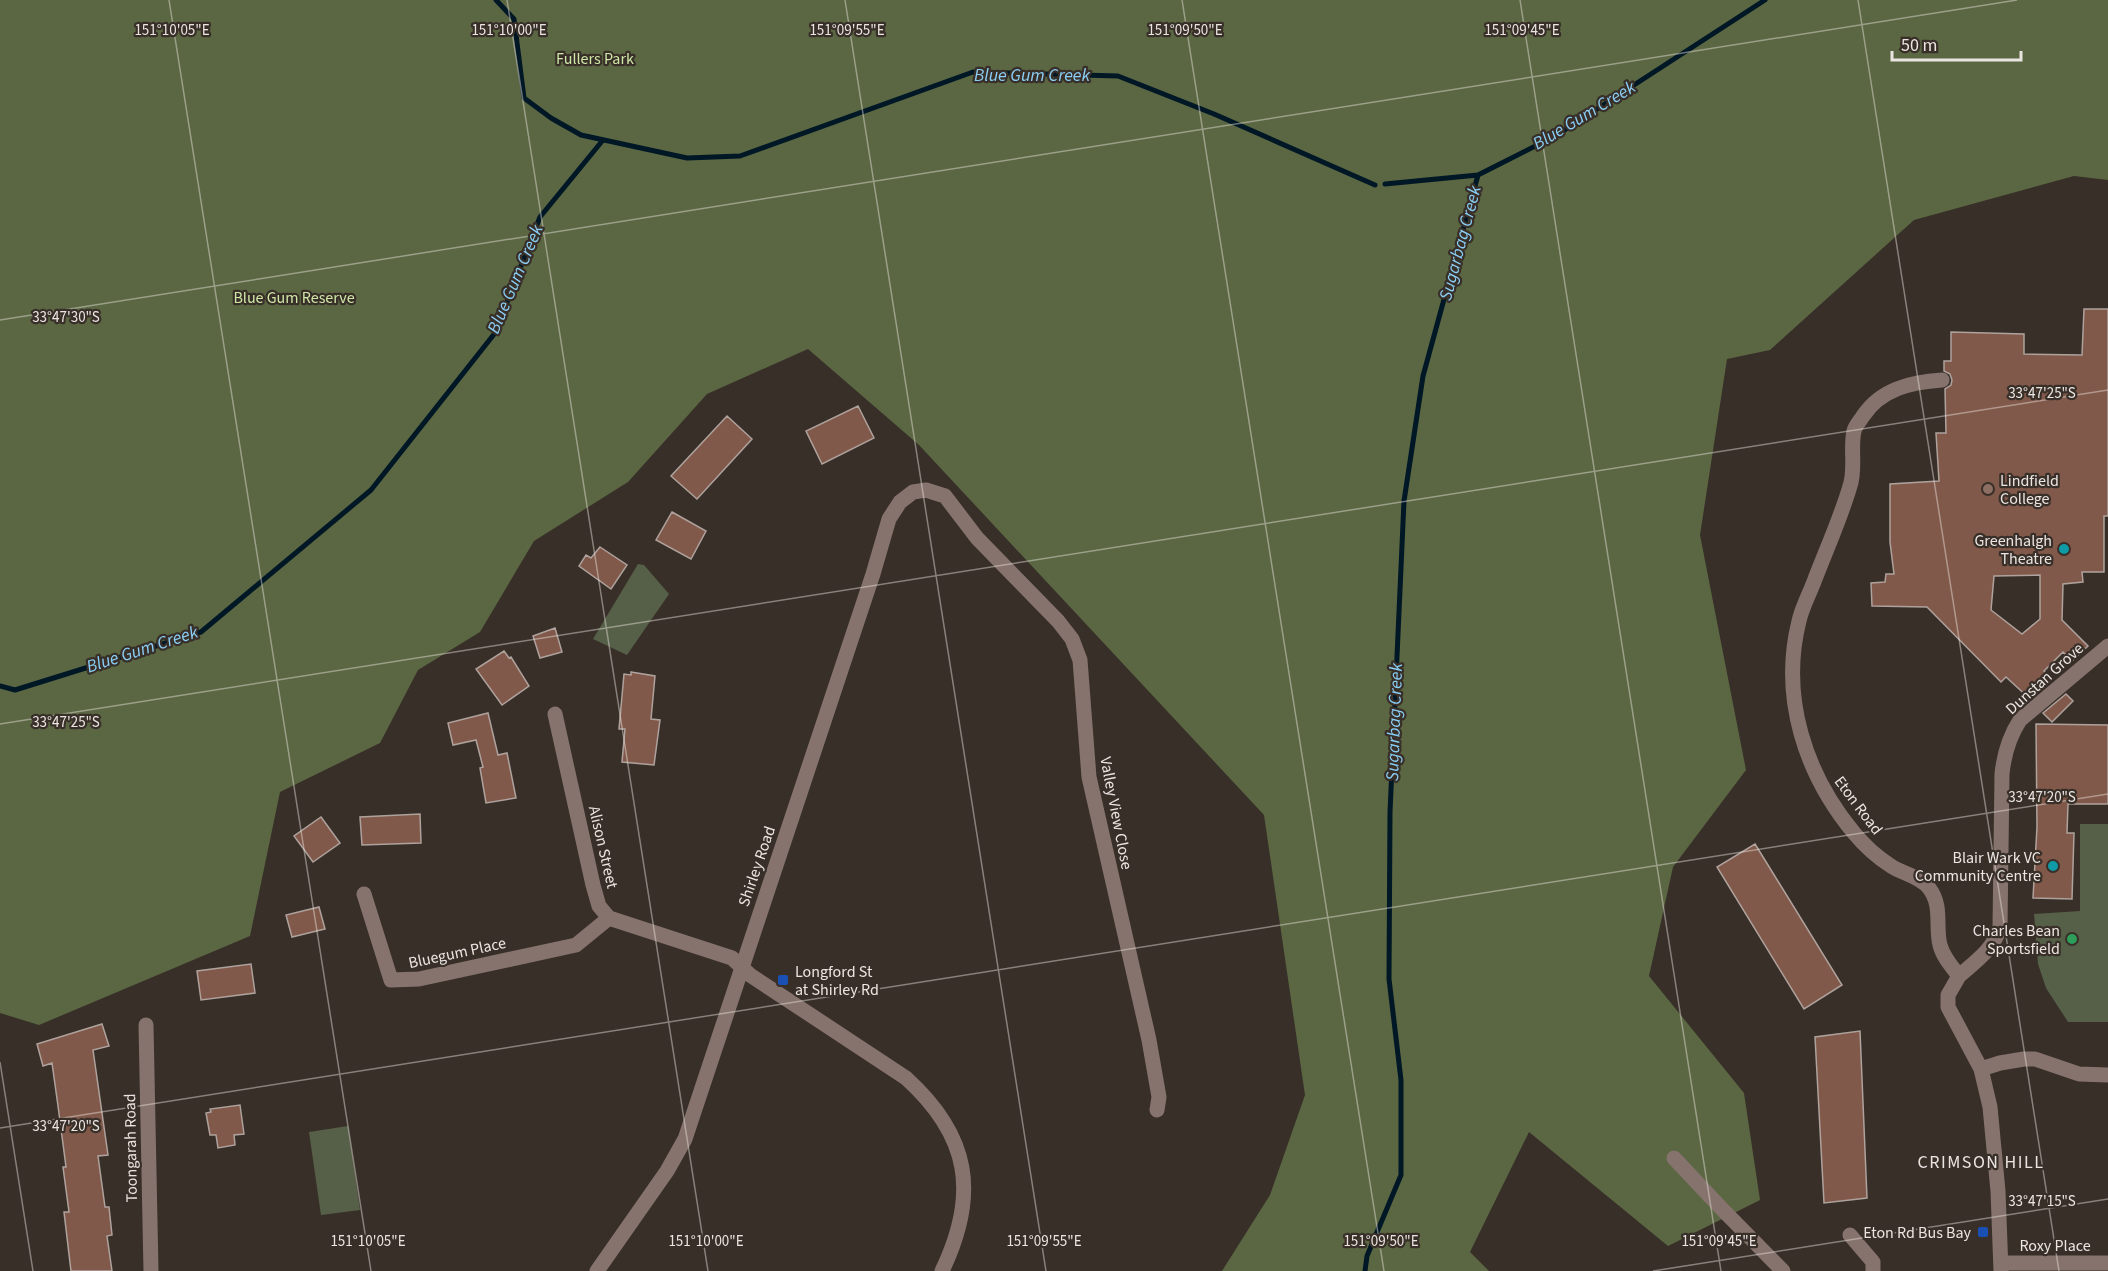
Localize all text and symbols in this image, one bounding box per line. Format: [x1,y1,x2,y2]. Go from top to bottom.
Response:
text: 151°10'05"E [134,20,210,41]
text: 151°10'00"E [471,20,547,41]
text: 151°09'55"E [809,20,885,41]
text: 151°09'50"E [1147,20,1223,41]
text: 151°09'45"E [1484,20,1560,41]
scale bar [1892,24,2021,62]
text: 50 m [1901,33,1937,58]
park label: Fullers Park [556,48,634,70]
water label: Blue Gum Creek [974,63,1090,88]
water label: Blue Gum Creek [1528,75,1641,156]
water label: Sugarbag Creek [1433,182,1488,303]
water label: Blue Gum Creek [481,221,550,337]
park label: Blue Gum Reserve [233,287,355,309]
text: 33°47'30"S [32,307,100,328]
text: 33°47'25"S [2008,383,2076,404]
place label: Lindfield College [2000,470,2059,510]
marker: Lindfield College [1981,482,1995,496]
place label: Greenhalgh Theatre [1974,530,2052,570]
marker: Greenhalgh Theatre [2057,542,2071,556]
water label: Blue Gum Creek [83,620,202,679]
street label: Dunstan Grove [2001,638,2088,720]
water label: Sugarbag Creek [1380,662,1409,781]
text: 33°47'25"S [32,712,100,733]
street label: Valley View Close [1094,755,1138,871]
street label: Eton Road [1829,772,1888,839]
text: 33°47'20"S [2008,787,2076,808]
street label: Alison Street [583,804,623,891]
street label: Shirley Road [733,823,781,910]
place label: Blair Wark VC Community Centre [1915,847,2041,887]
marker: Blair Wark VC Community Centre [2046,859,2060,873]
place label: Charles Bean Sportsfield [1973,920,2060,960]
street label: Bluegum Place [406,932,508,974]
marker: Charles Bean Sportsfield [2065,932,2079,946]
place label: Longford St at Shirley Rd [795,961,879,1001]
marker: Longford St at Shirley Rd [776,973,790,987]
street label: Toongarah Road [119,1093,143,1203]
text: 33°47'20"S [32,1116,100,1137]
district label: CRIMSON HILL [1917,1150,2045,1175]
text: 33°47'15"S [2008,1191,2076,1212]
place label: Eton Rd Bus Bay [1863,1222,1972,1244]
marker: Eton Rd Bus Bay [1976,1225,1990,1239]
text: 151°10'05"E [330,1231,406,1252]
text: 151°10'00"E [668,1231,744,1252]
text: 151°09'55"E [1006,1231,1082,1252]
text: 151°09'50"E [1343,1231,1419,1252]
text: 151°09'45"E [1681,1231,1757,1252]
street label: Roxy Place [2019,1235,2091,1257]

